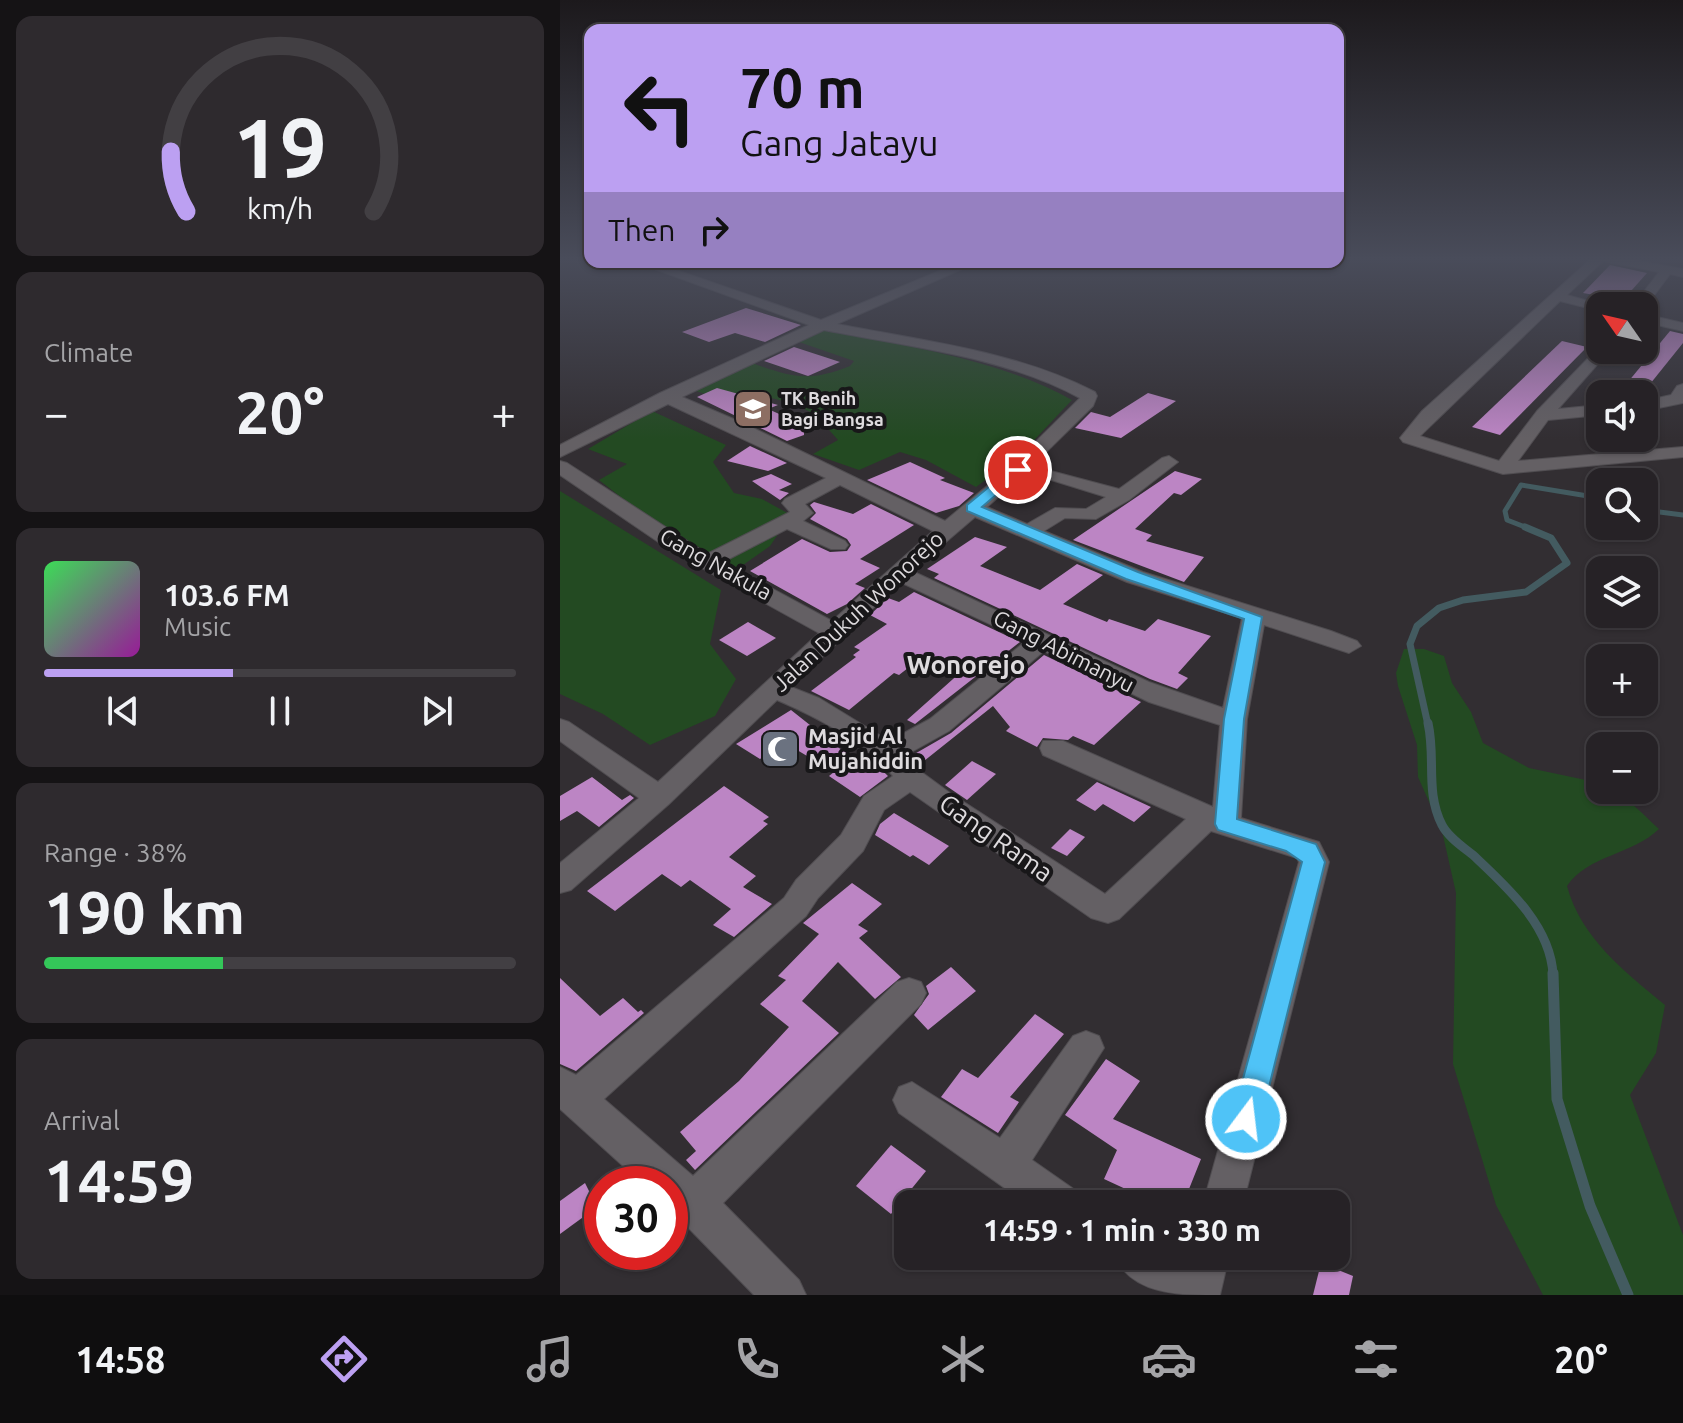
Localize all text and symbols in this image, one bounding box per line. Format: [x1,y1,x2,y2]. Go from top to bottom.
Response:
icon: left [608,56,712,160]
text: 70 m [740,56,865,119]
text: 19 [233,99,327,193]
text: Gang Jatayu [740,122,939,163]
text: km/h [247,192,313,224]
icon: right [692,208,736,252]
text: Then [608,213,676,247]
north arrow [1586,292,1658,364]
map controls [1586,292,1658,804]
text: Climate [44,338,133,367]
text: 20° [236,378,324,445]
button: sound [1586,380,1658,452]
text: − [44,388,69,437]
text: + [491,388,516,437]
school or university icon: TK Benih Bagi Bangsa [732,388,774,430]
place label: TK Benih Bagi Bangsa [781,388,884,429]
pin [984,436,1052,504]
icon: arrive [996,448,1040,492]
button: search [1586,468,1658,540]
street label: Gang Nakula [656,523,777,605]
street label: Jalan Dukuh Wonorejo [768,525,948,696]
button: layers [1586,556,1658,628]
text: 103.6 FM [164,578,290,612]
street label: Gang Abimanyu [990,604,1139,697]
text: Music [164,612,231,641]
button: + [1586,644,1658,716]
district label: Wonorejo [907,650,1025,679]
icon: previous [101,689,145,733]
icon: pause [258,689,302,733]
icon: next [415,689,459,733]
place label: Masjid Al Mujahiddin [808,723,923,773]
mosque icon: Masjid Al Mujahiddin [759,728,801,770]
button: − [1586,732,1658,804]
street label: Gang Rama [934,788,1059,887]
text: Range · 38% [44,838,187,867]
text: 190 km [44,878,245,945]
position arrow [1204,1077,1288,1161]
text: Arrival [44,1106,120,1135]
text: 14:59 [44,1146,194,1213]
speed limit sign: 30 [584,1166,688,1270]
text: 14:59 · 1 min · 330 m [983,1213,1261,1247]
icon: directions [316,1331,372,1387]
icon: music [522,1331,578,1387]
icon: phone [729,1331,785,1387]
icon: climate [935,1331,991,1387]
icon: car [1141,1331,1197,1387]
icon: filters [1348,1331,1404,1387]
text: 14:58 [75,1339,165,1380]
text: 20° [1554,1339,1608,1380]

